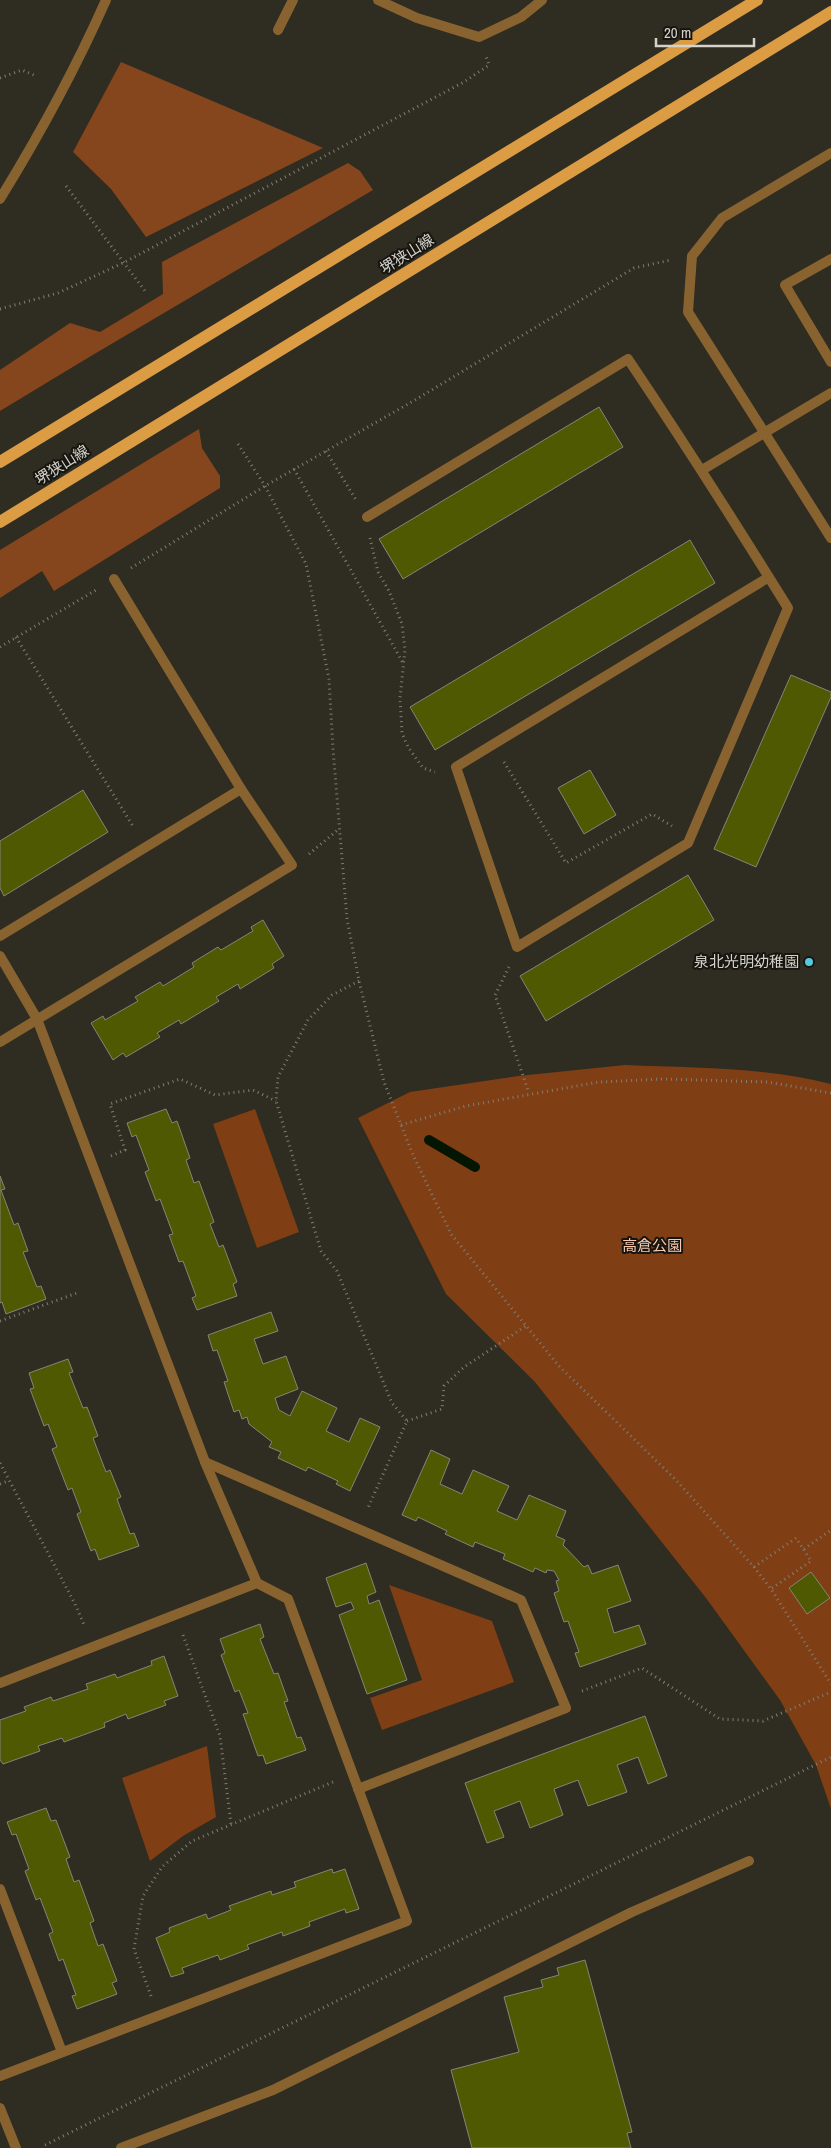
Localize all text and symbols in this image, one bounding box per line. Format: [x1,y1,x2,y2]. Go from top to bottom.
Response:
scale bar [656,15,754,47]
text: 20 m [664,22,691,43]
street label: 堺狭山線 [376,229,438,278]
street label: 堺狭山線 [31,440,93,489]
place label: 泉北光明幼稚園 [694,951,799,972]
marker: 泉北光明幼稚園 [803,956,815,968]
park label: 高倉公園 [622,1235,682,1256]

